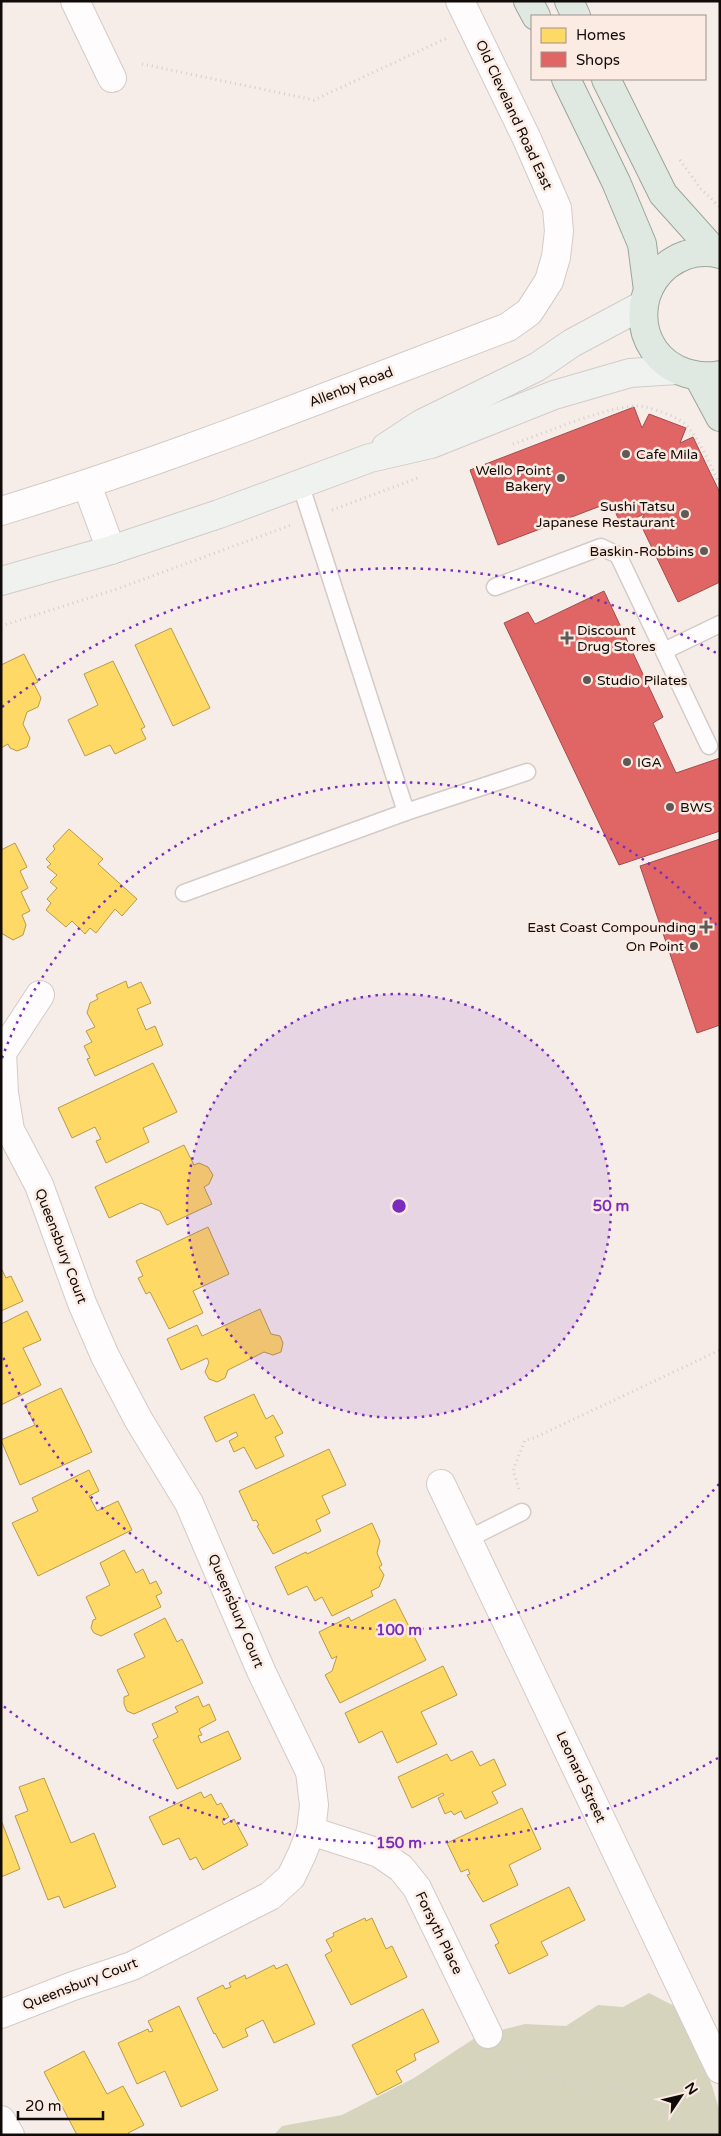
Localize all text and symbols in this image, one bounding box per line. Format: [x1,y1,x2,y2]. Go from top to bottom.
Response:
legend [531,15,706,80]
text: Homes [576,26,626,44]
street label: Old Cleveland Road East [472,37,557,193]
text: Shops [576,51,620,69]
street label: Allenby Road [306,363,396,411]
place label: Cafe Mila [636,446,698,463]
marker: Cafe Mila [620,448,632,460]
place label: Wello Point Bakery [476,462,552,495]
marker: Wello Point Bakery [555,472,567,484]
place label: Sushi Tatsu Japanese Restaurant [536,498,676,531]
marker: Sushi Tatsu Japanese Restaurant [679,508,691,520]
place label: Baskin-Robbins [589,543,694,560]
marker: Baskin-Robbins [698,545,710,557]
place label: Discount Drug Stores [577,622,656,655]
marker: Discount Drug Stores [561,632,573,644]
place label: Studio Pilates [597,672,688,689]
marker: Studio Pilates [581,674,593,686]
place label: IGA [637,754,662,771]
marker: IGA [621,756,633,768]
place label: BWS [680,799,713,816]
marker: BWS [664,801,676,813]
place label: East Coast Compounding [527,919,696,936]
marker: East Coast Compounding [700,921,712,933]
place label: On Point [626,938,685,955]
marker: On Point [688,940,700,952]
street label: Queensbury Court [31,1186,91,1307]
centre of rings [390,1197,408,1215]
text: 50 m [593,1197,629,1215]
street label: Queensbury Court [204,1552,268,1671]
text: 100 m [376,1621,422,1639]
street label: Leonard Street [552,1729,610,1826]
text: 150 m [376,1834,422,1852]
street label: Forsyth Place [412,1889,466,1977]
street label: Queensbury Court [20,1954,141,2014]
north arrow [656,2071,706,2121]
text: N [681,2079,701,2098]
scale bar [18,2088,102,2120]
text: 20 m [25,2097,62,2115]

